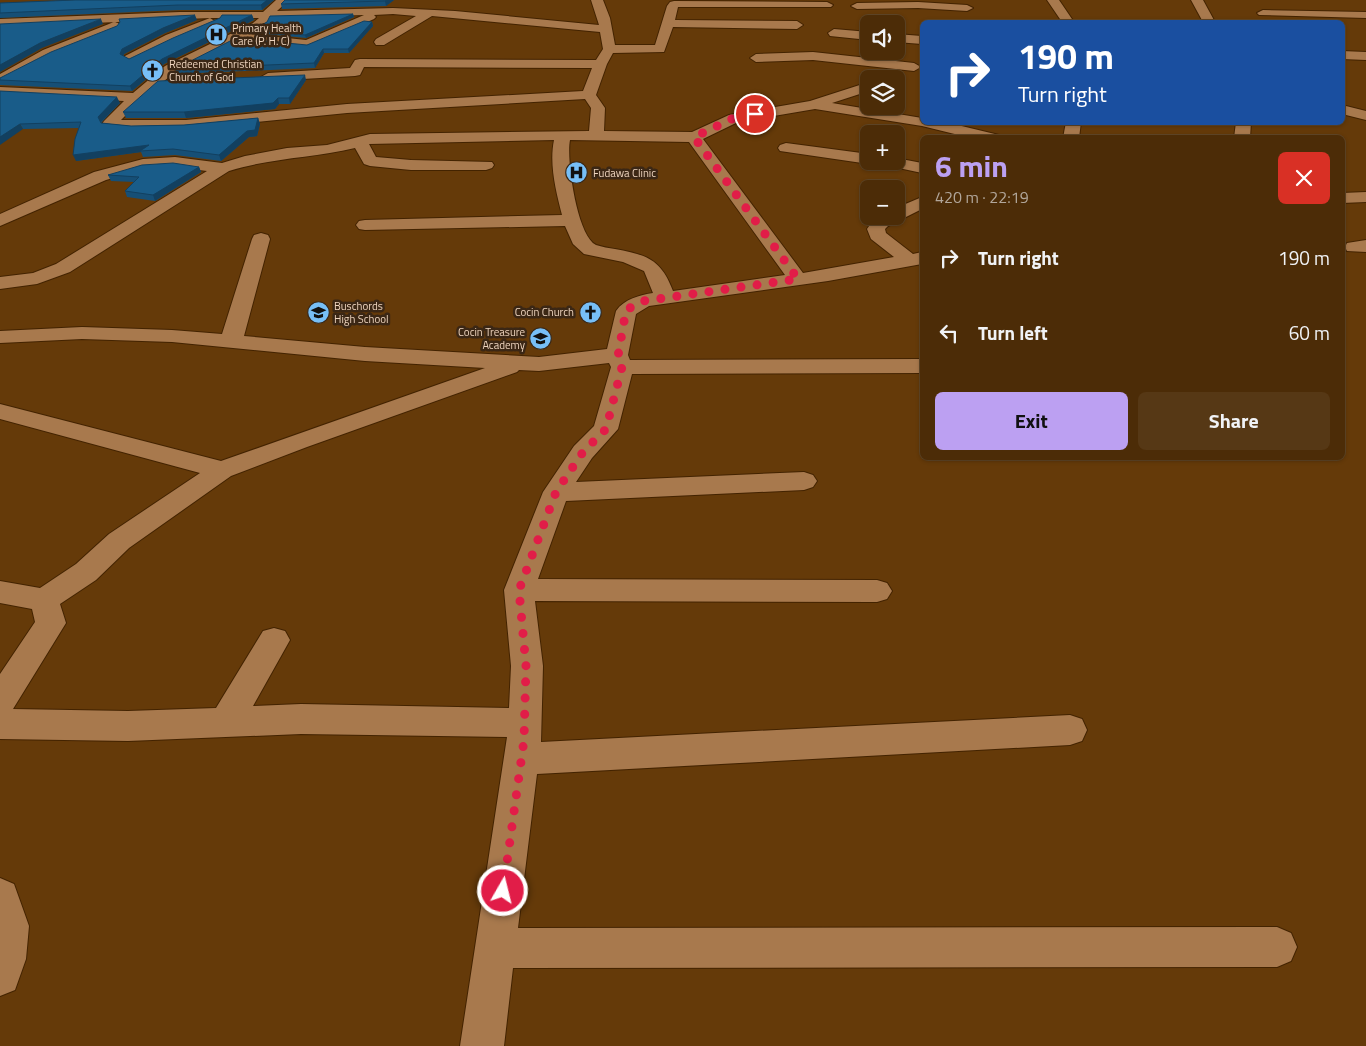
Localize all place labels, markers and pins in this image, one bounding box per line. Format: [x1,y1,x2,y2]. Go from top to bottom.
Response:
place label: Primary Health Care (P. H. C) [232,20,302,49]
hospital icon: Primary Health Care (P. H. C) [204,22,228,46]
place label: Redeemed Christian Church of God [169,56,262,85]
church icon: Redeemed Christian Church of God [141,58,165,82]
pin [734,93,776,135]
hospital icon: Fudawa Clinic [565,161,589,185]
place label: Fudawa Clinic [593,165,656,181]
place label: Buschords High School [334,298,389,327]
school or university icon: Buschords High School [306,300,330,324]
church icon: Cocin Church [578,300,602,324]
place label: Cocin Church [515,304,574,320]
place label: Cocin Treasure Academy [458,324,526,353]
school or university icon: Cocin Treasure Academy [529,326,553,350]

